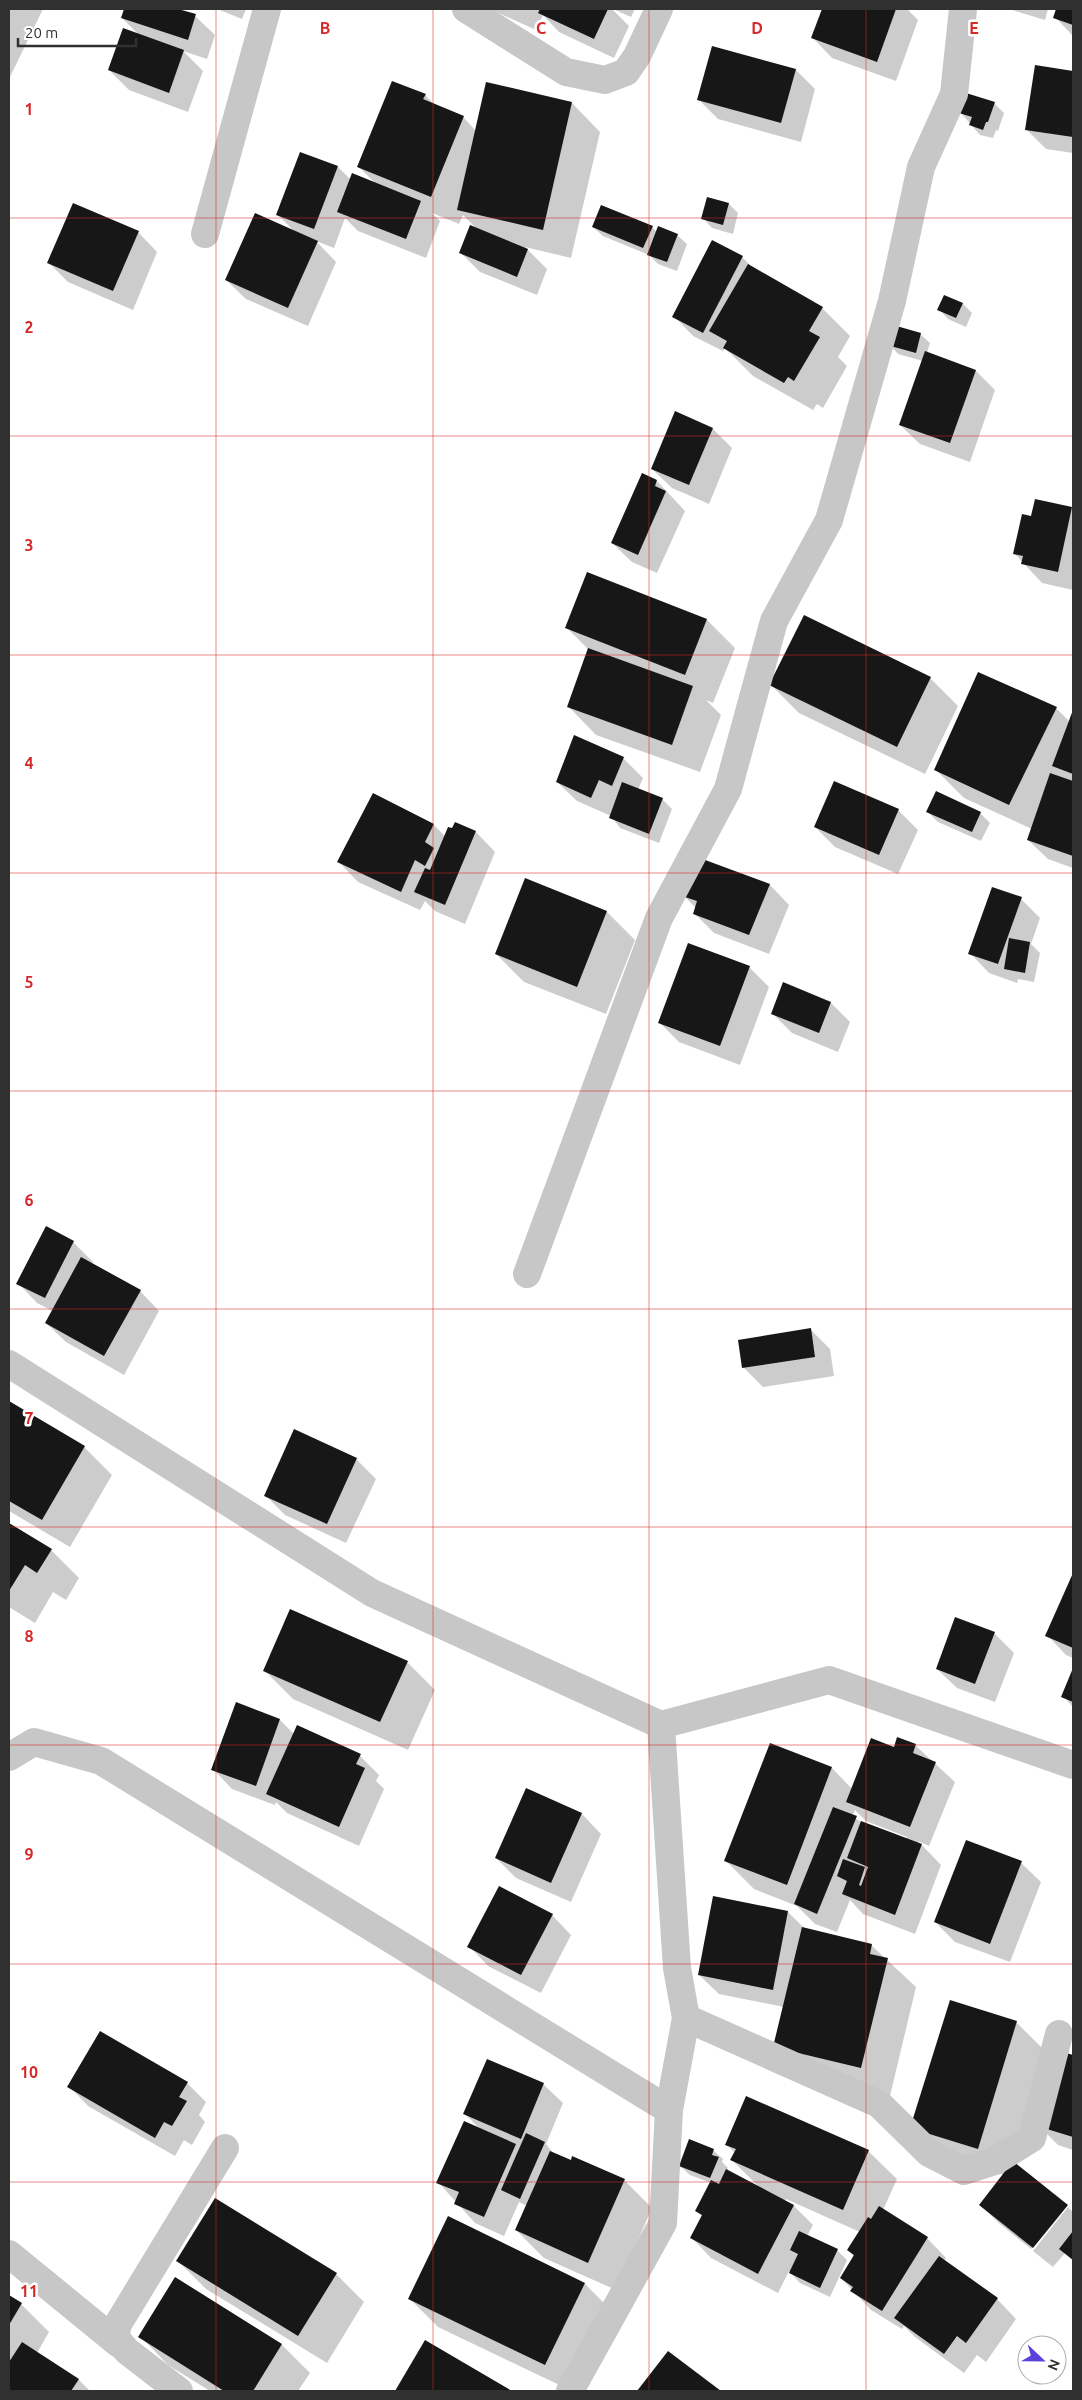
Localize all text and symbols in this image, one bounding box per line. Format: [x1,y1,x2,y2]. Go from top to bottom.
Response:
scale bar [18,15,135,47]
text: B [320,19,330,37]
text: C [536,19,546,37]
text: D [751,19,763,37]
text: E [969,19,979,37]
text: 20 m [25,24,58,41]
text: 1 [24,100,34,118]
text: 2 [24,318,34,336]
text: 3 [24,536,34,554]
text: 4 [24,754,34,772]
text: 5 [24,973,34,991]
text: 6 [24,1191,34,1209]
text: 7 [24,1409,34,1427]
text: 8 [24,1627,34,1645]
text: 9 [24,1845,34,1863]
text: 10 [20,2063,38,2081]
text: 11 [20,2282,38,2300]
north arrow [1017,2335,1067,2385]
text: N [1045,2357,1063,2373]

